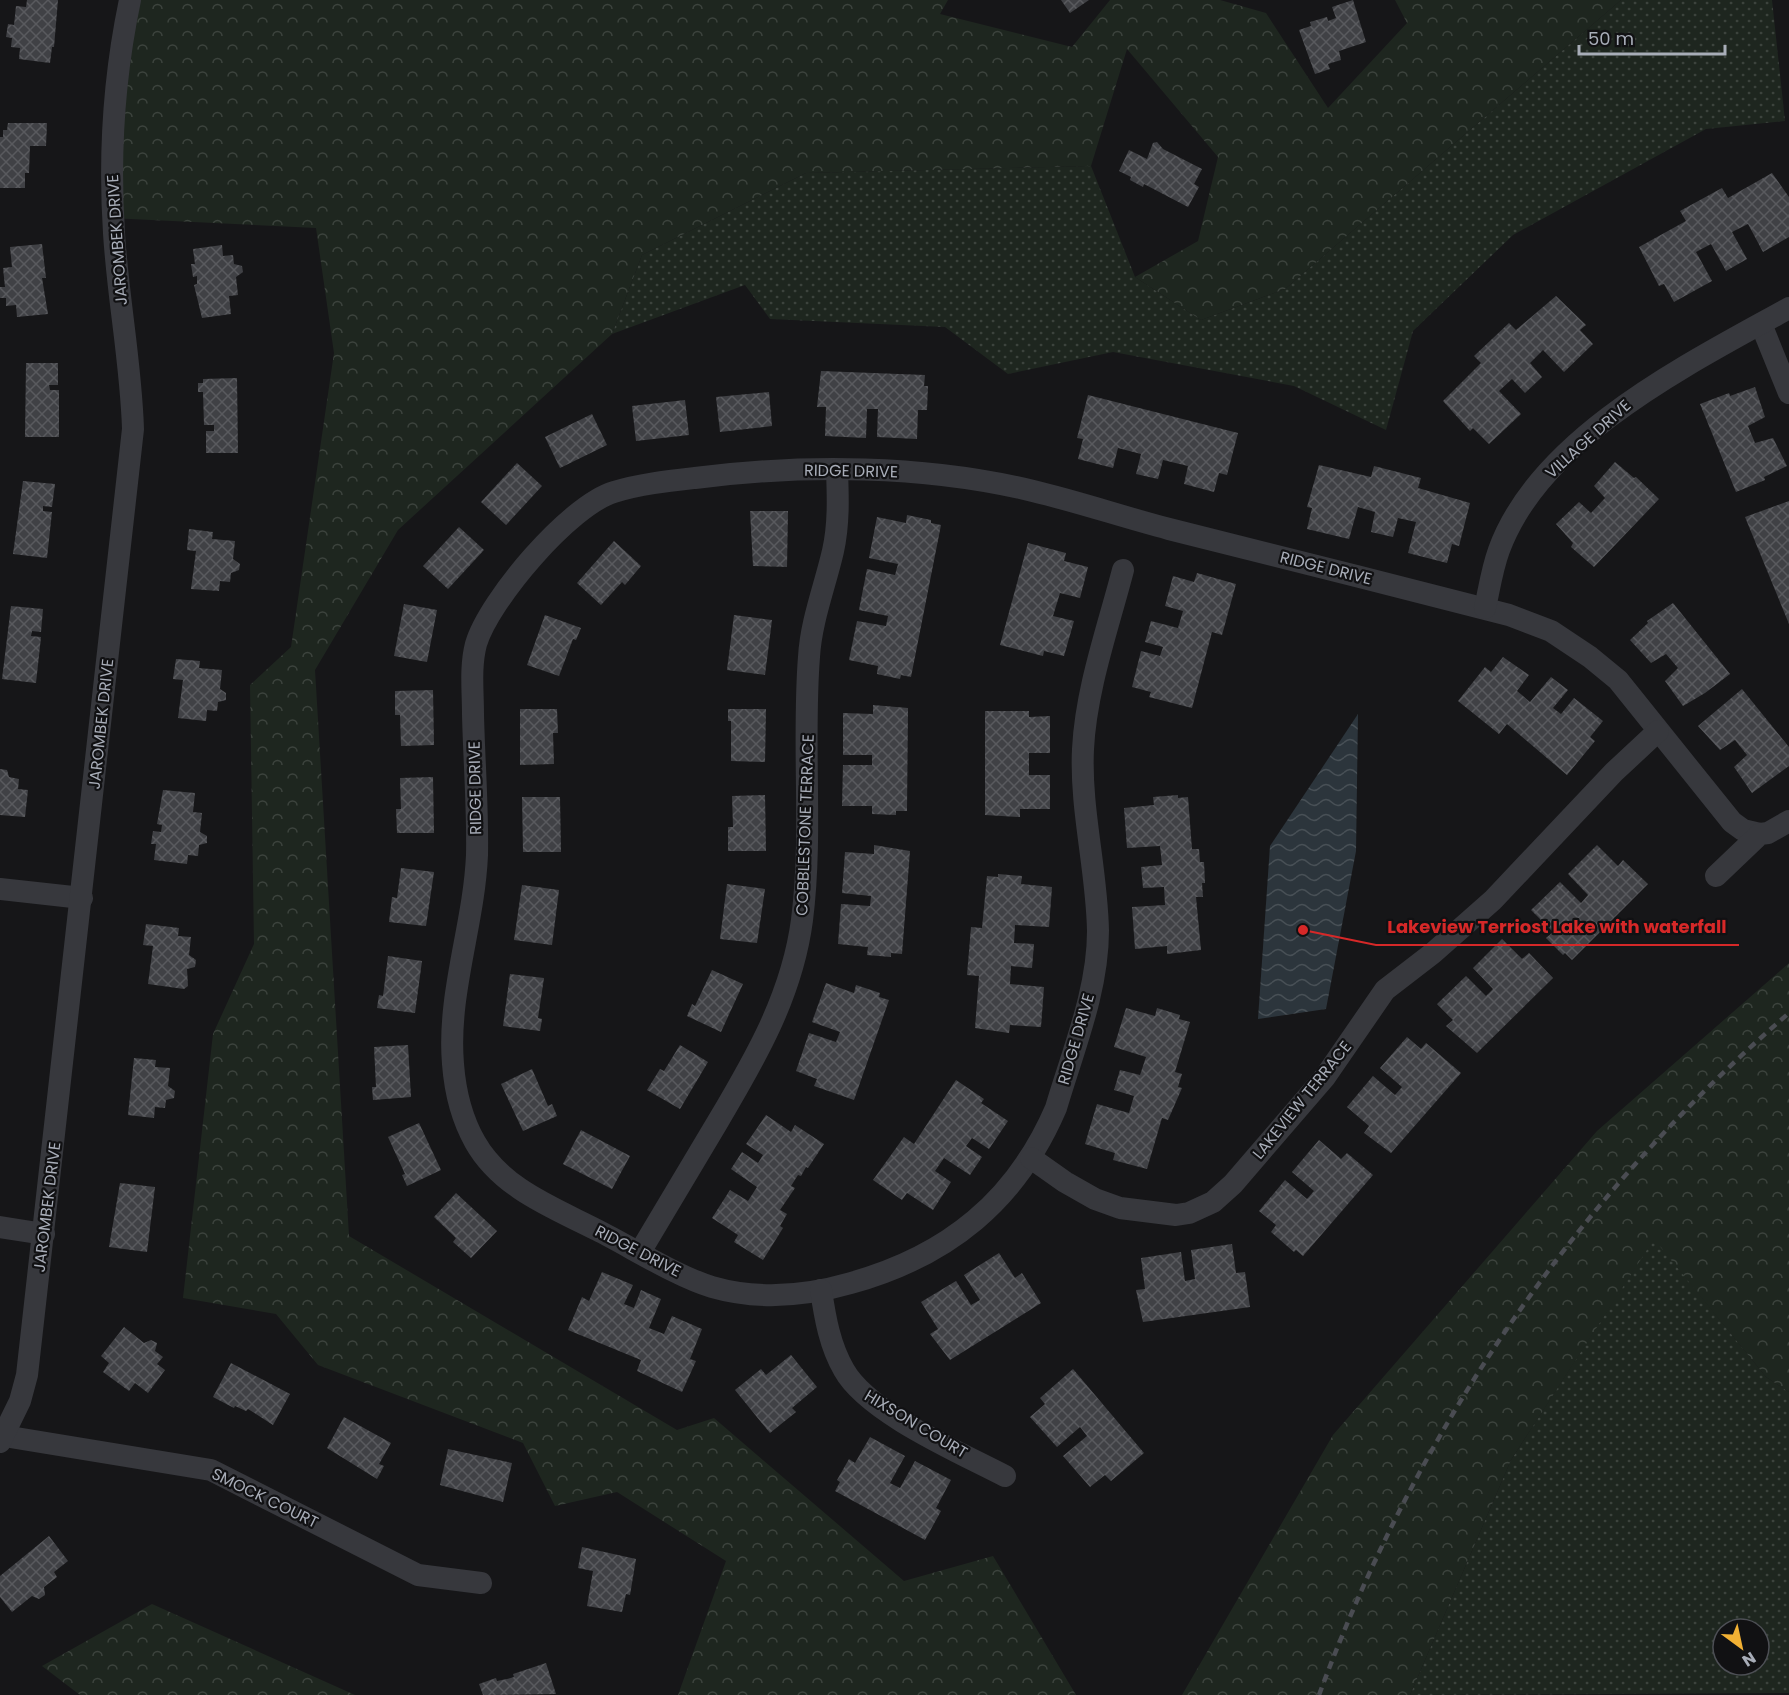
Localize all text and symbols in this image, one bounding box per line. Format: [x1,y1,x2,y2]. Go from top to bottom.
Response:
scale bar [1579,18,1724,56]
text: 50 m [1588,26,1634,51]
street label: JAROMBEK DRIVE [101,174,133,306]
street label: VILLAGE DRIVE [1540,394,1636,484]
street label: RIDGE DRIVE [804,459,898,483]
street label: RIDGE DRIVE [1278,545,1374,591]
street label: JAROMBEK DRIVE [83,658,119,790]
street label: COBBLESTONE TERRACE [790,734,820,916]
street label: RIDGE DRIVE [463,741,487,835]
callout: Lakeview Terriost Lake with waterfall [1376,909,1739,945]
text: Lakeview Terriost Lake with waterfall [1387,914,1727,939]
street label: RIDGE DRIVE [1052,991,1100,1087]
street label: LAKEVIEW TERRACE [1247,1036,1357,1164]
street label: JAROMBEK DRIVE [28,1140,66,1274]
street label: RIDGE DRIVE [591,1219,685,1283]
street label: HIXSON COURT [860,1384,972,1464]
street label: SMOCK COURT [208,1462,323,1534]
north arrow [1711,1617,1771,1677]
text: N [1738,1646,1760,1672]

